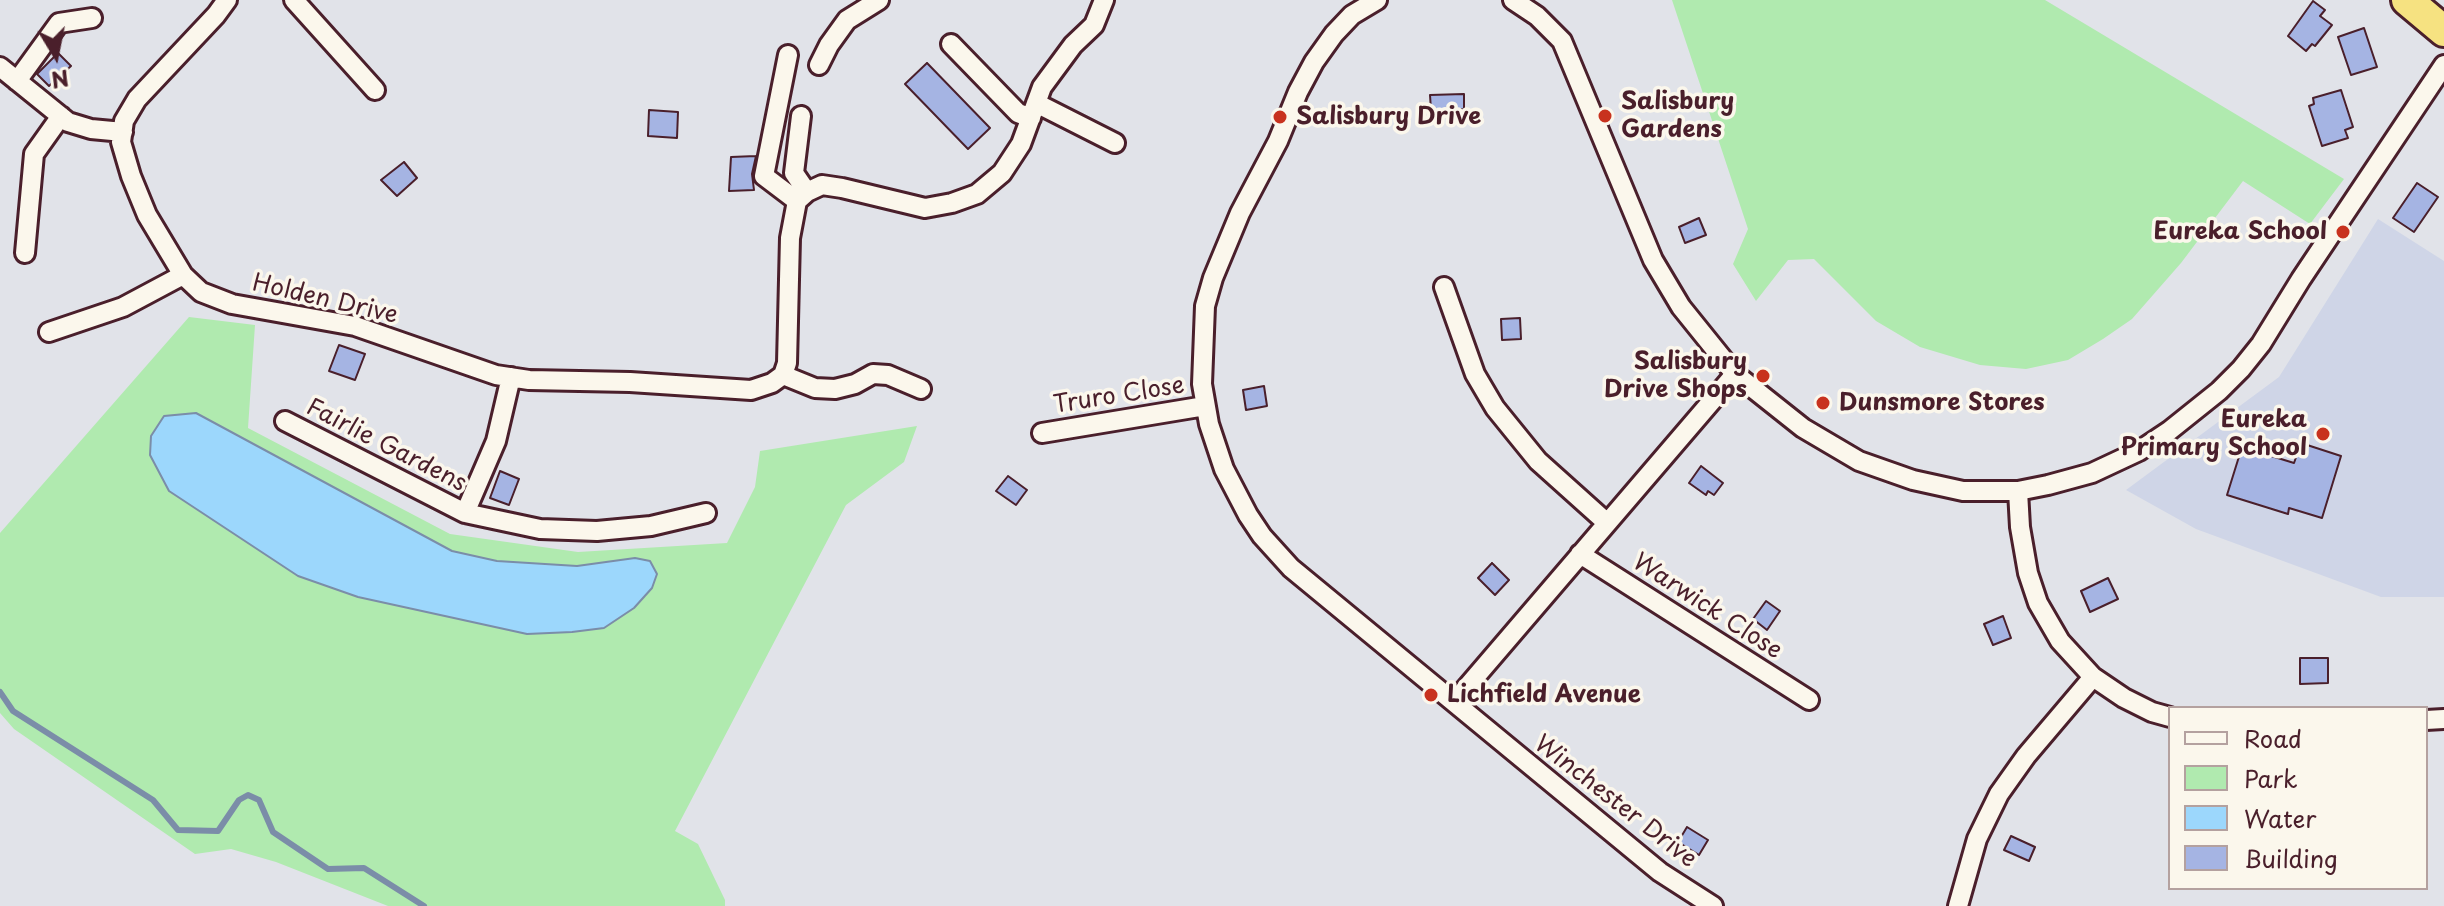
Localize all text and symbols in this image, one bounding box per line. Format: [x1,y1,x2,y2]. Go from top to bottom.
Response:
north arrow [16,16,96,96]
text: N [49,62,72,98]
place label: Salisbury Gardens [1621,88,1734,144]
place label: Salisbury Drive [1296,103,1481,131]
marker: Salisbury Gardens [1596,107,1614,125]
marker: Salisbury Drive [1271,108,1289,126]
place label: Eureka School [2154,218,2327,246]
marker: Eureka School [2334,223,2352,241]
street label: Holden Drive [250,269,400,331]
place label: Salisbury Drive Shops [1604,348,1747,404]
marker: Salisbury Drive Shops [1754,367,1772,385]
street label: Truro Close [1052,371,1186,421]
place label: Dunsmore Stores [1839,389,2045,417]
street label: Fairlie Gardens [301,393,471,499]
marker: Dunsmore Stores [1814,394,1832,412]
place label: Eureka Primary School [2121,406,2307,462]
marker: Eureka Primary School [2314,425,2332,443]
street label: Warwick Close [1627,548,1787,666]
place label: Lichfield Avenue [1447,681,1641,709]
marker: Lichfield Avenue [1422,686,1440,704]
legend [2168,706,2428,890]
text: Road [2244,720,2302,756]
street label: Winchester Drive [1528,730,1702,874]
text: Park [2244,760,2298,796]
text: Water [2244,800,2316,836]
text: Building [2244,840,2338,876]

